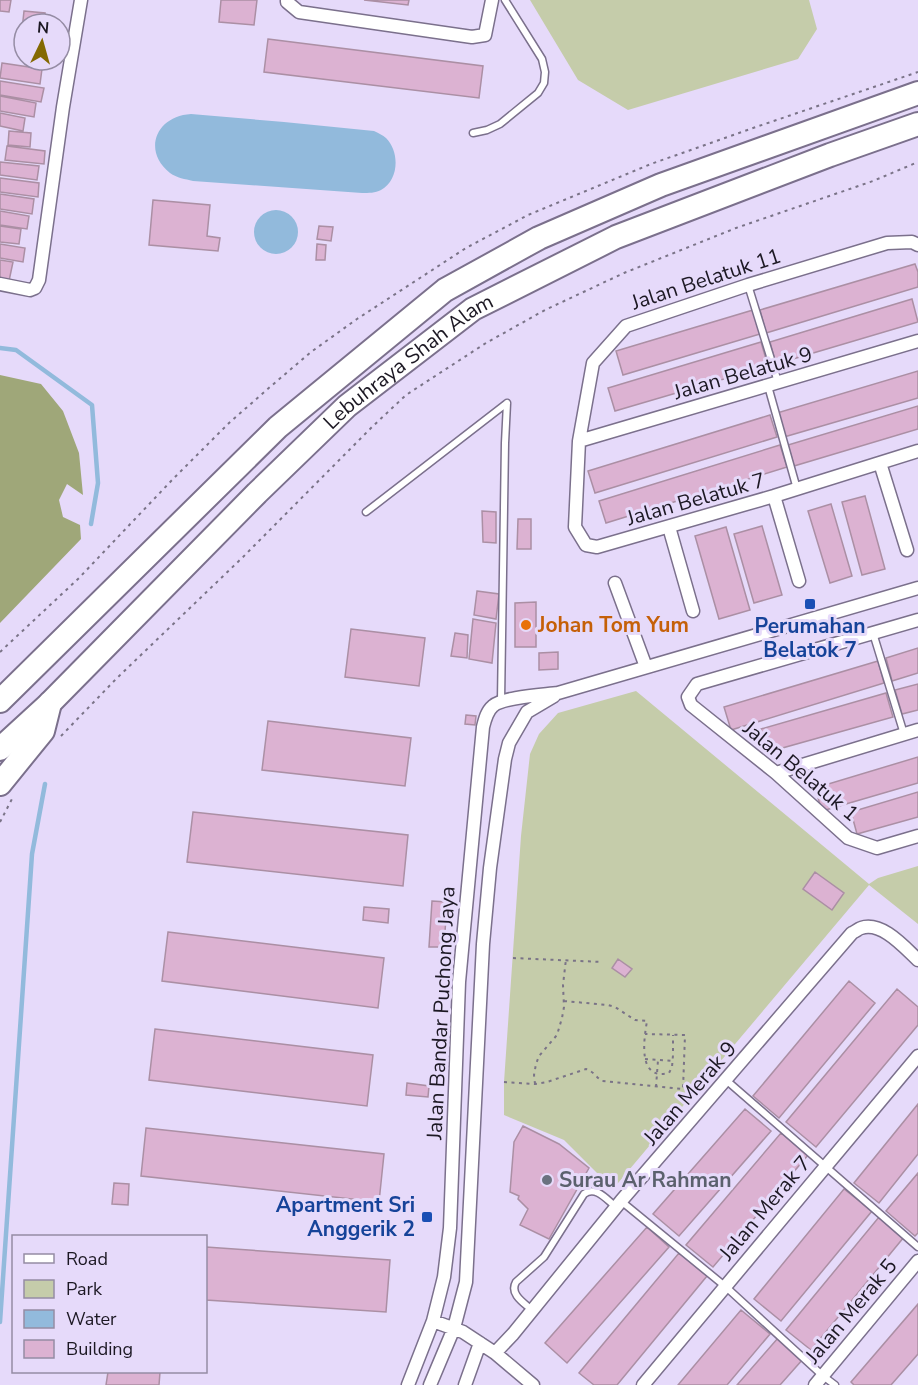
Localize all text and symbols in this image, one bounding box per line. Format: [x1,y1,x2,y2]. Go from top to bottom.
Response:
north arrow [12,12,72,72]
text: N [36,17,50,40]
street label: Jalan Belatuk 11 [627,242,784,317]
street label: Lebuhraya Shah Alam [317,287,498,436]
street label: Jalan Belatuk 9 [669,340,816,406]
street label: Jalan Belatuk 7 [622,466,769,532]
marker: Perumahan Belatok 7 [803,597,817,611]
place label: Johan Tom Yum [537,611,689,639]
place label: Perumahan Belatok 7 [755,612,865,664]
marker: Johan Tom Yum [519,618,533,632]
street label: Jalan Belatuk 1 [736,714,865,828]
street label: Jalan Bandar Puchong Jaya [420,886,462,1141]
street label: Jalan Merak 9 [637,1035,743,1152]
street label: Jalan Merak 7 [712,1150,817,1267]
place label: Surau Ar Rahman [559,1166,732,1194]
marker: Surau Ar Rahman [540,1173,554,1187]
place label: Apartment Sri Anggerik 2 [276,1191,415,1243]
marker: Apartment Sri Anggerik 2 [420,1210,434,1224]
legend [12,1235,207,1373]
text: Road [66,1247,108,1271]
street label: Jalan Merak 5 [798,1253,903,1370]
text: Park [66,1277,103,1301]
text: Water [66,1307,117,1331]
text: Building [66,1337,133,1361]

